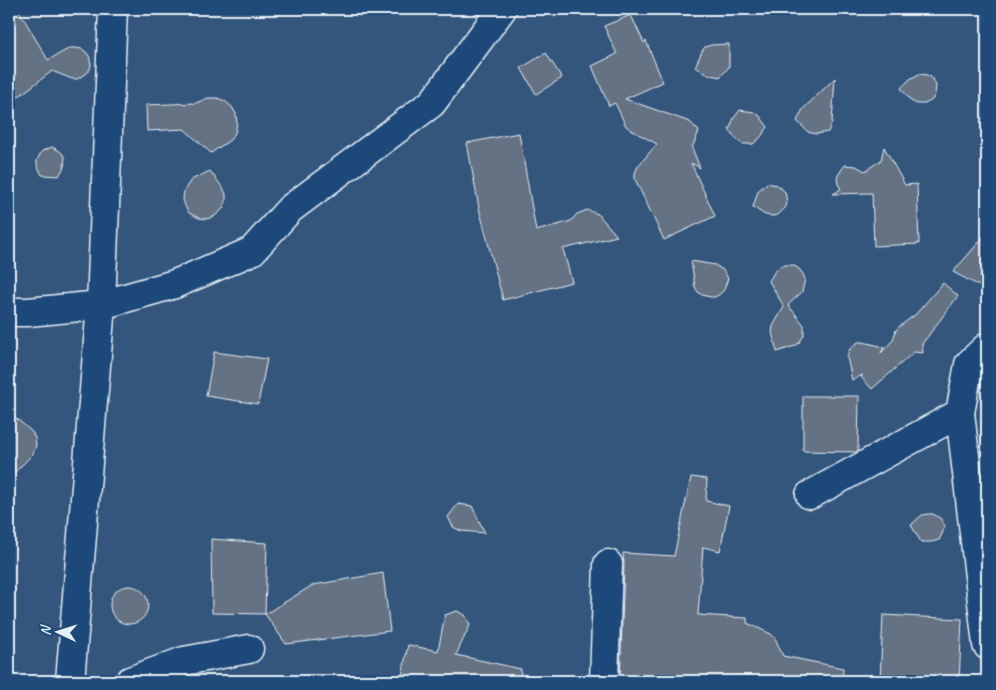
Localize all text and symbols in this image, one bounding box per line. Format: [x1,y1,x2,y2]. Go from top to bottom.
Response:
north arrow [32,608,82,658]
text: N [37,624,54,636]

